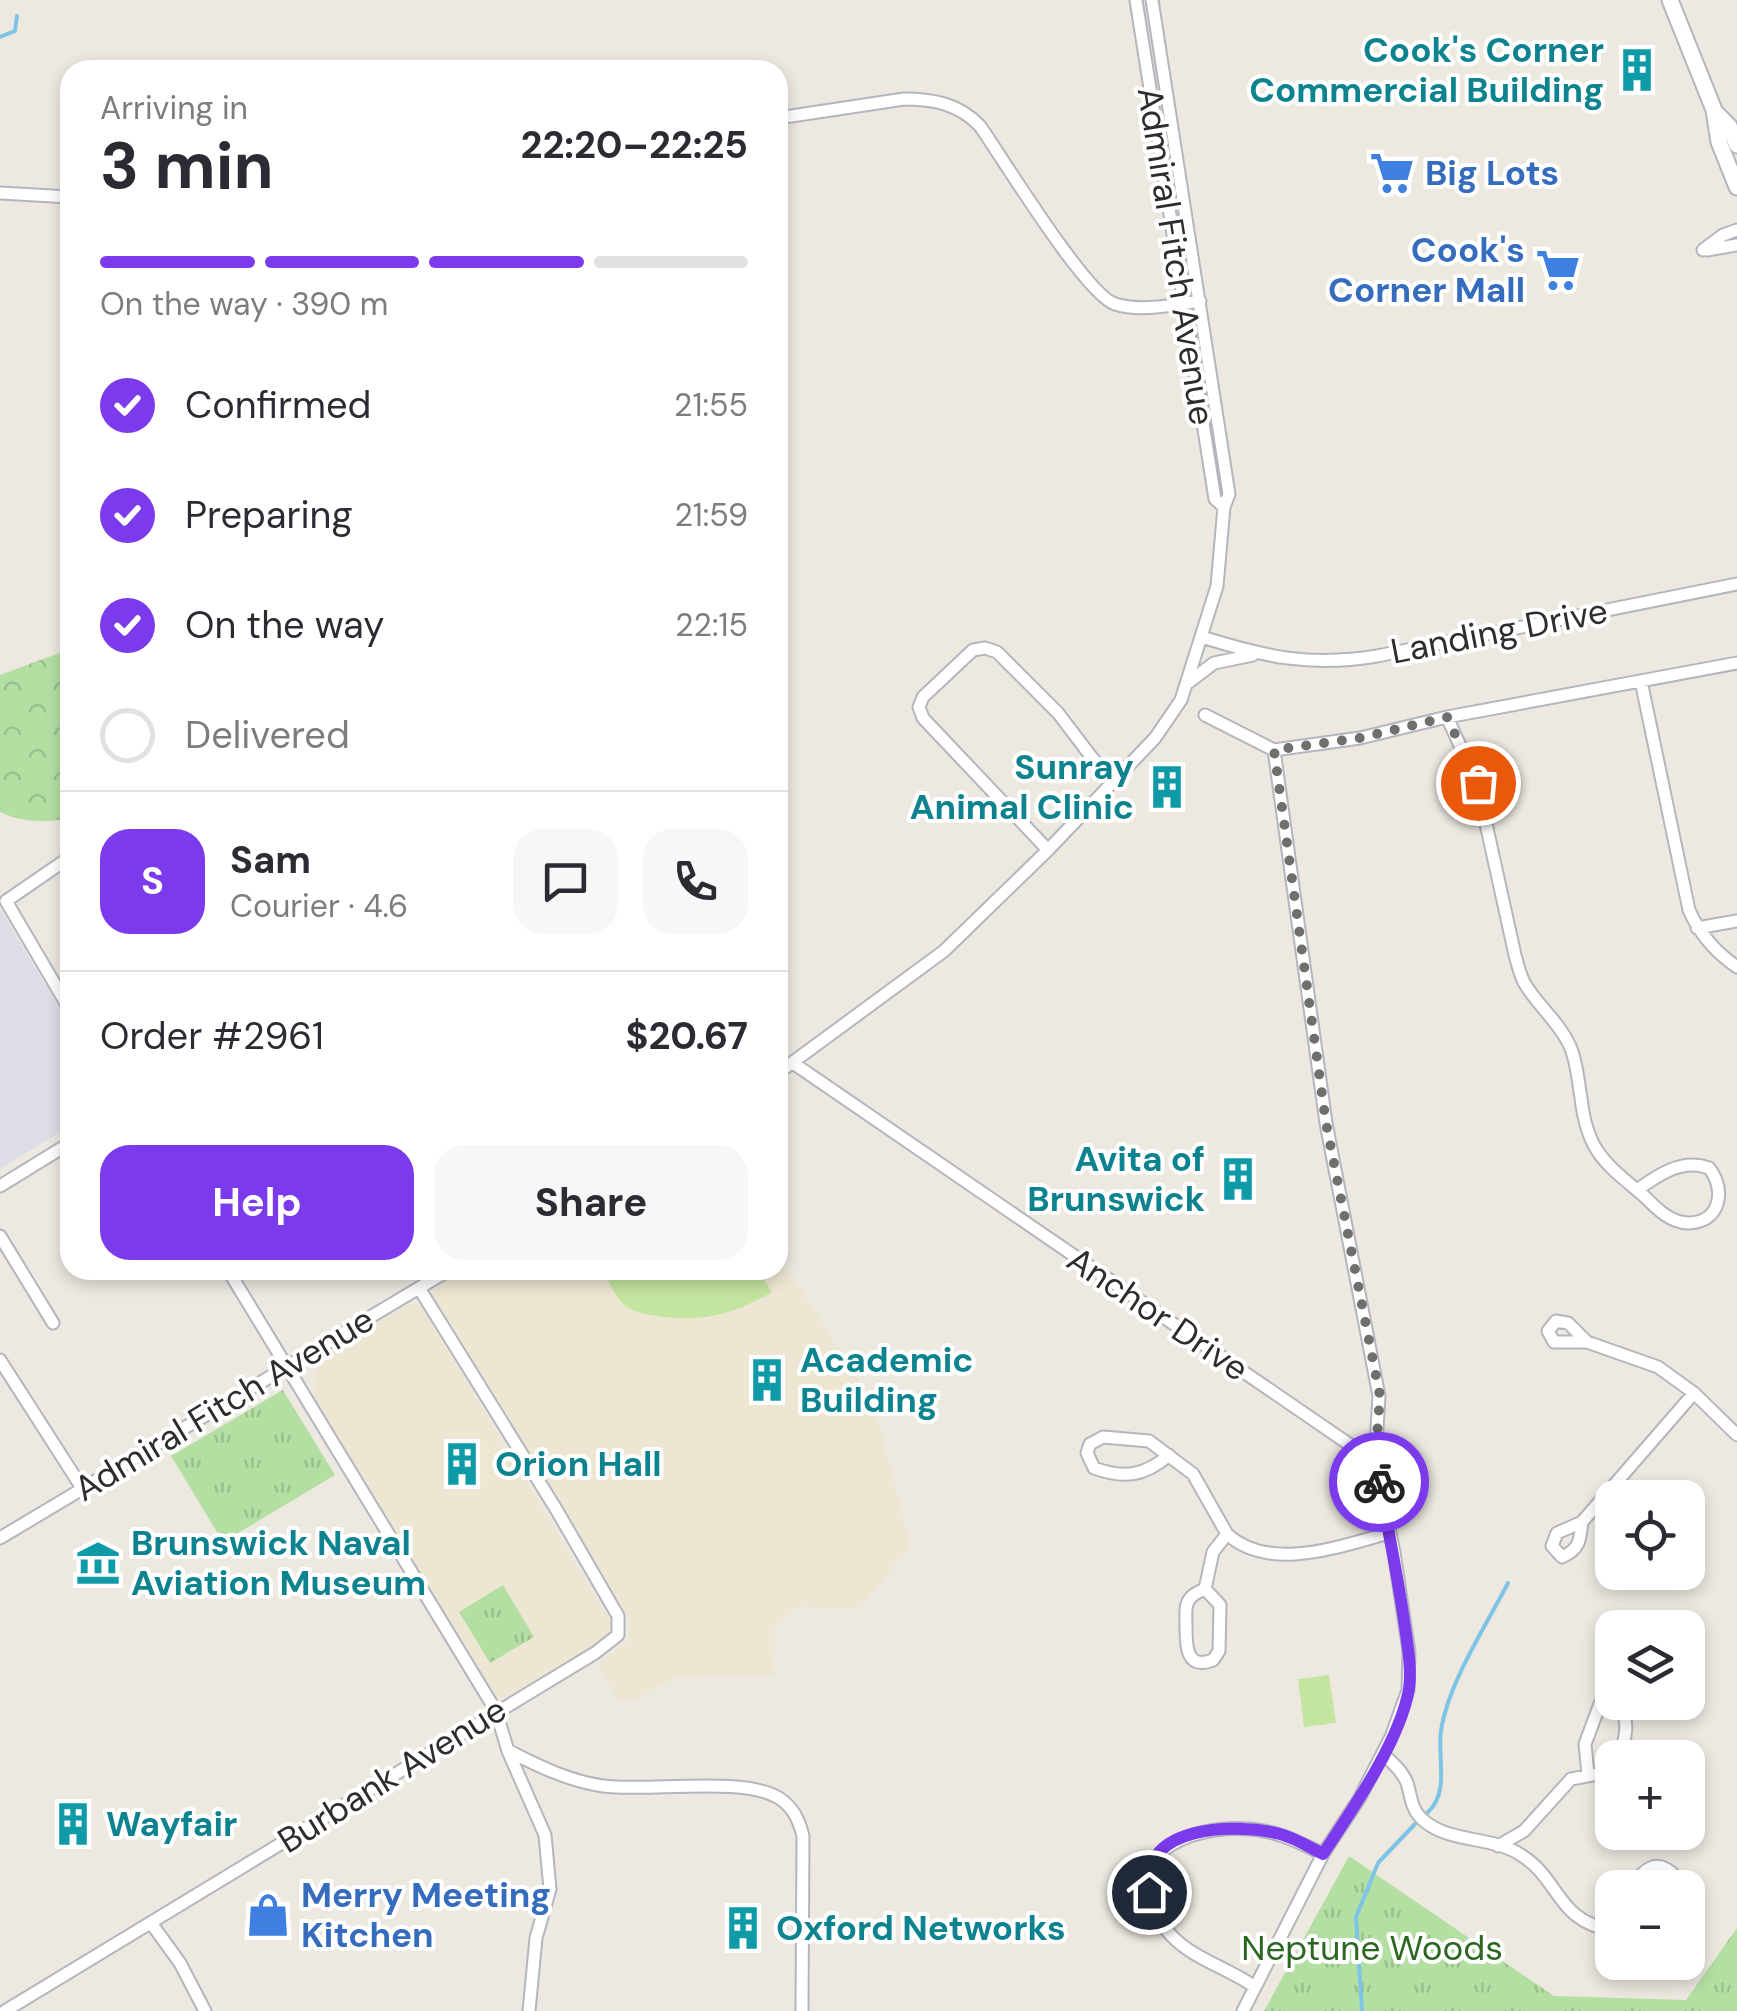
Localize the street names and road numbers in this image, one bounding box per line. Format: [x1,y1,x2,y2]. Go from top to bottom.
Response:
street label: Admiral Fitch Avenue [1127,84,1225,428]
street label: Landing Drive [1387,587,1611,675]
street label: Anchor Drive [1058,1236,1258,1392]
street label: Admiral Fitch Avenue [66,1296,382,1512]
street label: Burbank Avenue [269,1686,515,1864]

